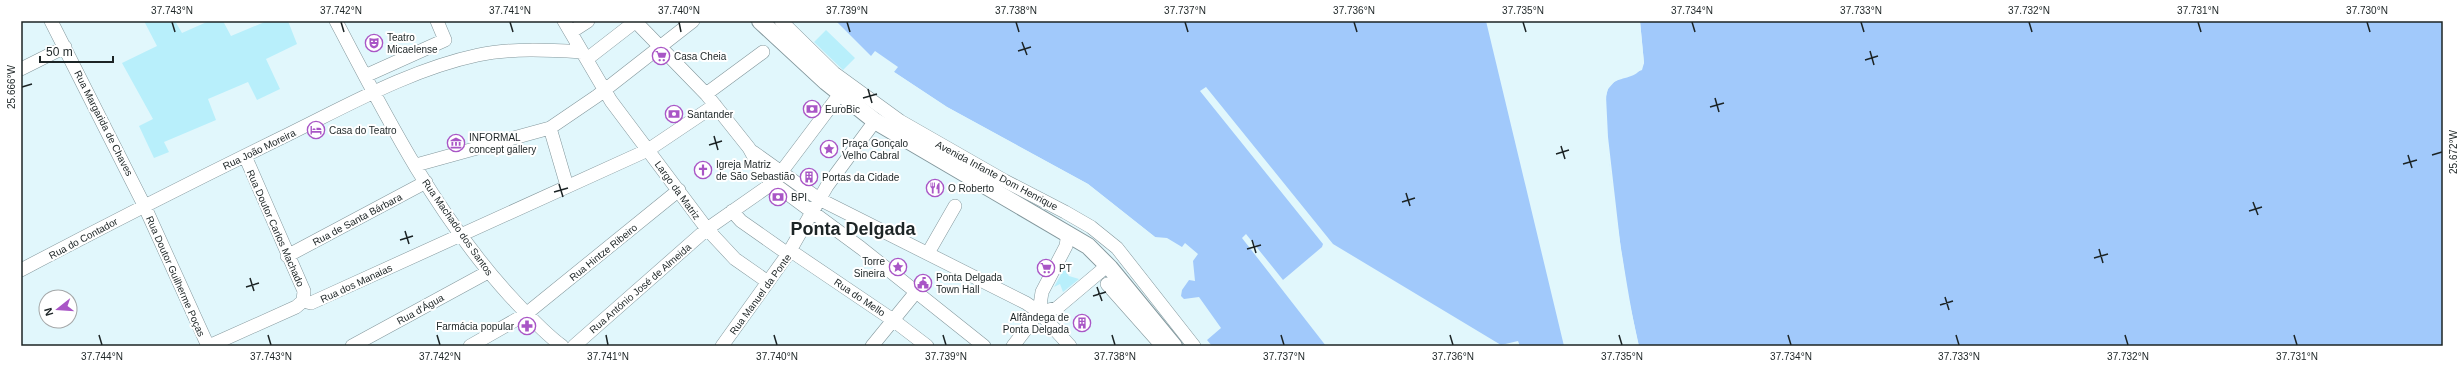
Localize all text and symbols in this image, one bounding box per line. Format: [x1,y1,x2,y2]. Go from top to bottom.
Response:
text: 37.743°N [151,5,193,16]
text: 37.742°N [320,5,362,16]
text: 37.741°N [489,5,531,16]
text: 37.740°N [658,5,700,16]
text: 37.739°N [826,5,868,16]
text: 37.738°N [995,5,1037,16]
text: 37.737°N [1164,5,1206,16]
text: 37.736°N [1333,5,1375,16]
text: 37.735°N [1502,5,1544,16]
text: 37.734°N [1671,5,1713,16]
text: 37.733°N [1840,5,1882,16]
text: 37.732°N [2008,5,2050,16]
text: 37.731°N [2177,5,2219,16]
text: 37.730°N [2346,5,2388,16]
place label: Teatro Micaelense [387,32,438,55]
theatre icon: Teatro Micaelense [364,33,384,53]
scale bar [40,38,113,64]
text: 50 m [46,45,73,59]
supermarket icon: Casa Cheia [651,46,671,66]
place label: Casa Cheia [674,51,727,62]
text: 25.666°W [6,64,17,109]
street label: Rua Margarida de Chaves [72,69,135,178]
bank icon: EuroBic [802,99,822,119]
bank icon: Santander [664,104,684,124]
place label: EuroBic [825,104,860,115]
place label: Santander [687,109,734,120]
hotel icon: Casa do Teatro [306,120,326,140]
place label: Casa do Teatro [329,125,397,136]
street label: Rua João Moreira [221,127,298,172]
text: 25.672°W [2448,129,2459,174]
place label: INFORMAL concept gallery [469,132,536,155]
museum icon: INFORMAL concept gallery [446,133,466,153]
place label: Praça Gonçalo Velho Cabral [842,138,909,161]
place icon: Praça Gonçalo Velho Cabral [819,139,839,159]
street label: Avenida Infante Dom Henrique [934,139,1060,213]
street label: Largo da Matriz [653,159,702,222]
place label: Igreja Matriz de São Sebastião [716,159,795,182]
church icon: Igreja Matriz de São Sebastião [693,160,713,180]
building icon: Portas da Cidade [799,167,819,187]
street label: Rua Doutor Carlos Machado [245,168,307,289]
place label: Portas da Cidade [822,172,900,183]
street label: Rua Machado dos Santos [420,177,495,278]
restaurant icon: O Roberto [925,178,945,198]
place label: O Roberto [948,183,995,194]
bank icon: BPI [768,187,788,207]
street label: Rua de Santa Bárbara [311,191,404,248]
place label: BPI [791,192,807,203]
street label: Rua Doutor Guilherme Poças [144,214,207,338]
street label: Rua do Contador [47,215,120,261]
district label: Ponta Delgada [790,219,916,239]
street label: Rua Hintze Ribeiro [567,221,640,283]
street label: Rua António José de Almeida [587,241,694,335]
street label: Rua Manuel da Ponte [728,252,794,337]
place label: Torre Sineira [854,256,885,279]
place icon: Torre Sineira [888,257,908,277]
supermarket icon: PT [1036,258,1056,278]
street label: Rua dos Manaias [319,262,394,305]
place label: PT [1059,263,1072,274]
place label: Ponta Delgada Town Hall [936,272,1003,295]
public building icon: Ponta Delgada Town Hall [913,273,933,293]
street label: Rua do Mello [832,276,888,319]
north arrow [38,289,78,329]
street label: Rua d'Água [394,291,446,327]
text: N [42,306,55,317]
place label: Alfândega de Ponta Delgada [1003,312,1069,335]
building icon: Alfândega de Ponta Delgada [1072,313,1092,333]
pharmacy icon: Farmácia popular [517,316,537,336]
place label: Farmácia popular [436,321,515,332]
text: 37.744°N [81,351,123,362]
text: 37.743°N [250,351,292,362]
text: 37.742°N [419,351,461,362]
text: 37.741°N [587,351,629,362]
text: 37.740°N [756,351,798,362]
text: 37.739°N [925,351,967,362]
text: 37.738°N [1094,351,1136,362]
text: 37.737°N [1263,351,1305,362]
text: 37.736°N [1432,351,1474,362]
text: 37.735°N [1601,351,1643,362]
text: 37.734°N [1770,351,1812,362]
text: 37.733°N [1938,351,1980,362]
text: 37.732°N [2107,351,2149,362]
text: 37.731°N [2276,351,2318,362]

